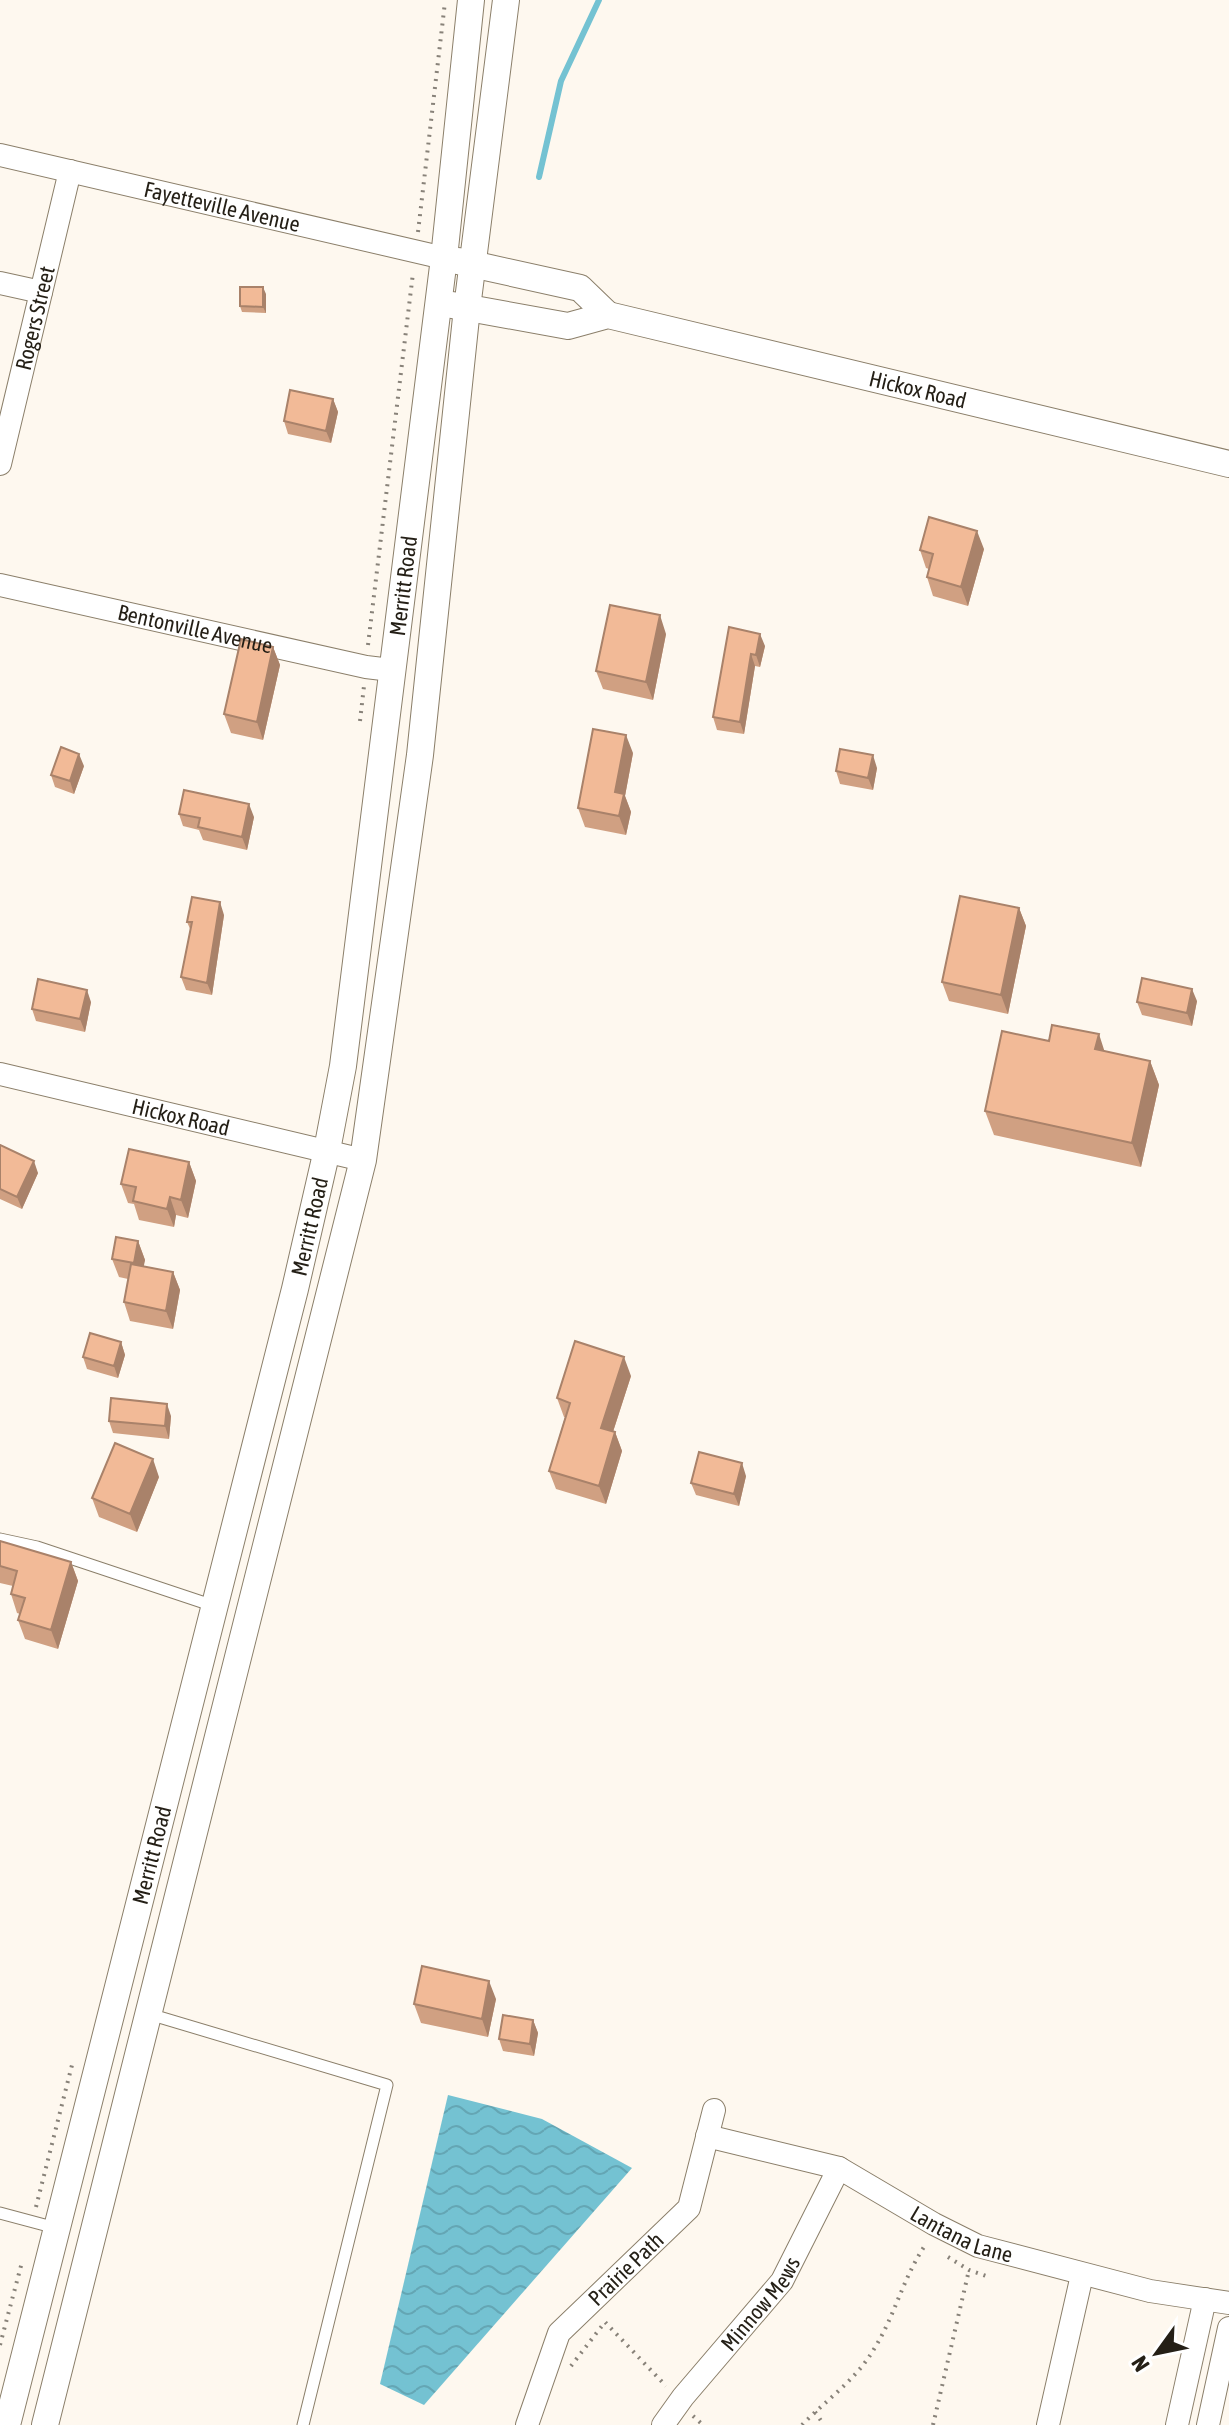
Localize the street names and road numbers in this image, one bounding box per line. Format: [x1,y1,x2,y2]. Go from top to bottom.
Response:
street label: Fayetteville Avenue [142,176,303,237]
street label: Rogers Street [10,264,60,373]
street label: Hickox Road [867,365,969,414]
street label: Merritt Road [384,534,422,637]
street label: Bentonville Avenue [115,599,275,659]
street label: Hickox Road [130,1093,232,1141]
street label: Merritt Road [285,1175,333,1278]
street label: Merritt Road [127,1803,176,1907]
street label: Lantana Lane [906,2200,1016,2268]
street label: Prairie Path [583,2227,669,2311]
street label: Minnow Mews [715,2252,805,2356]

